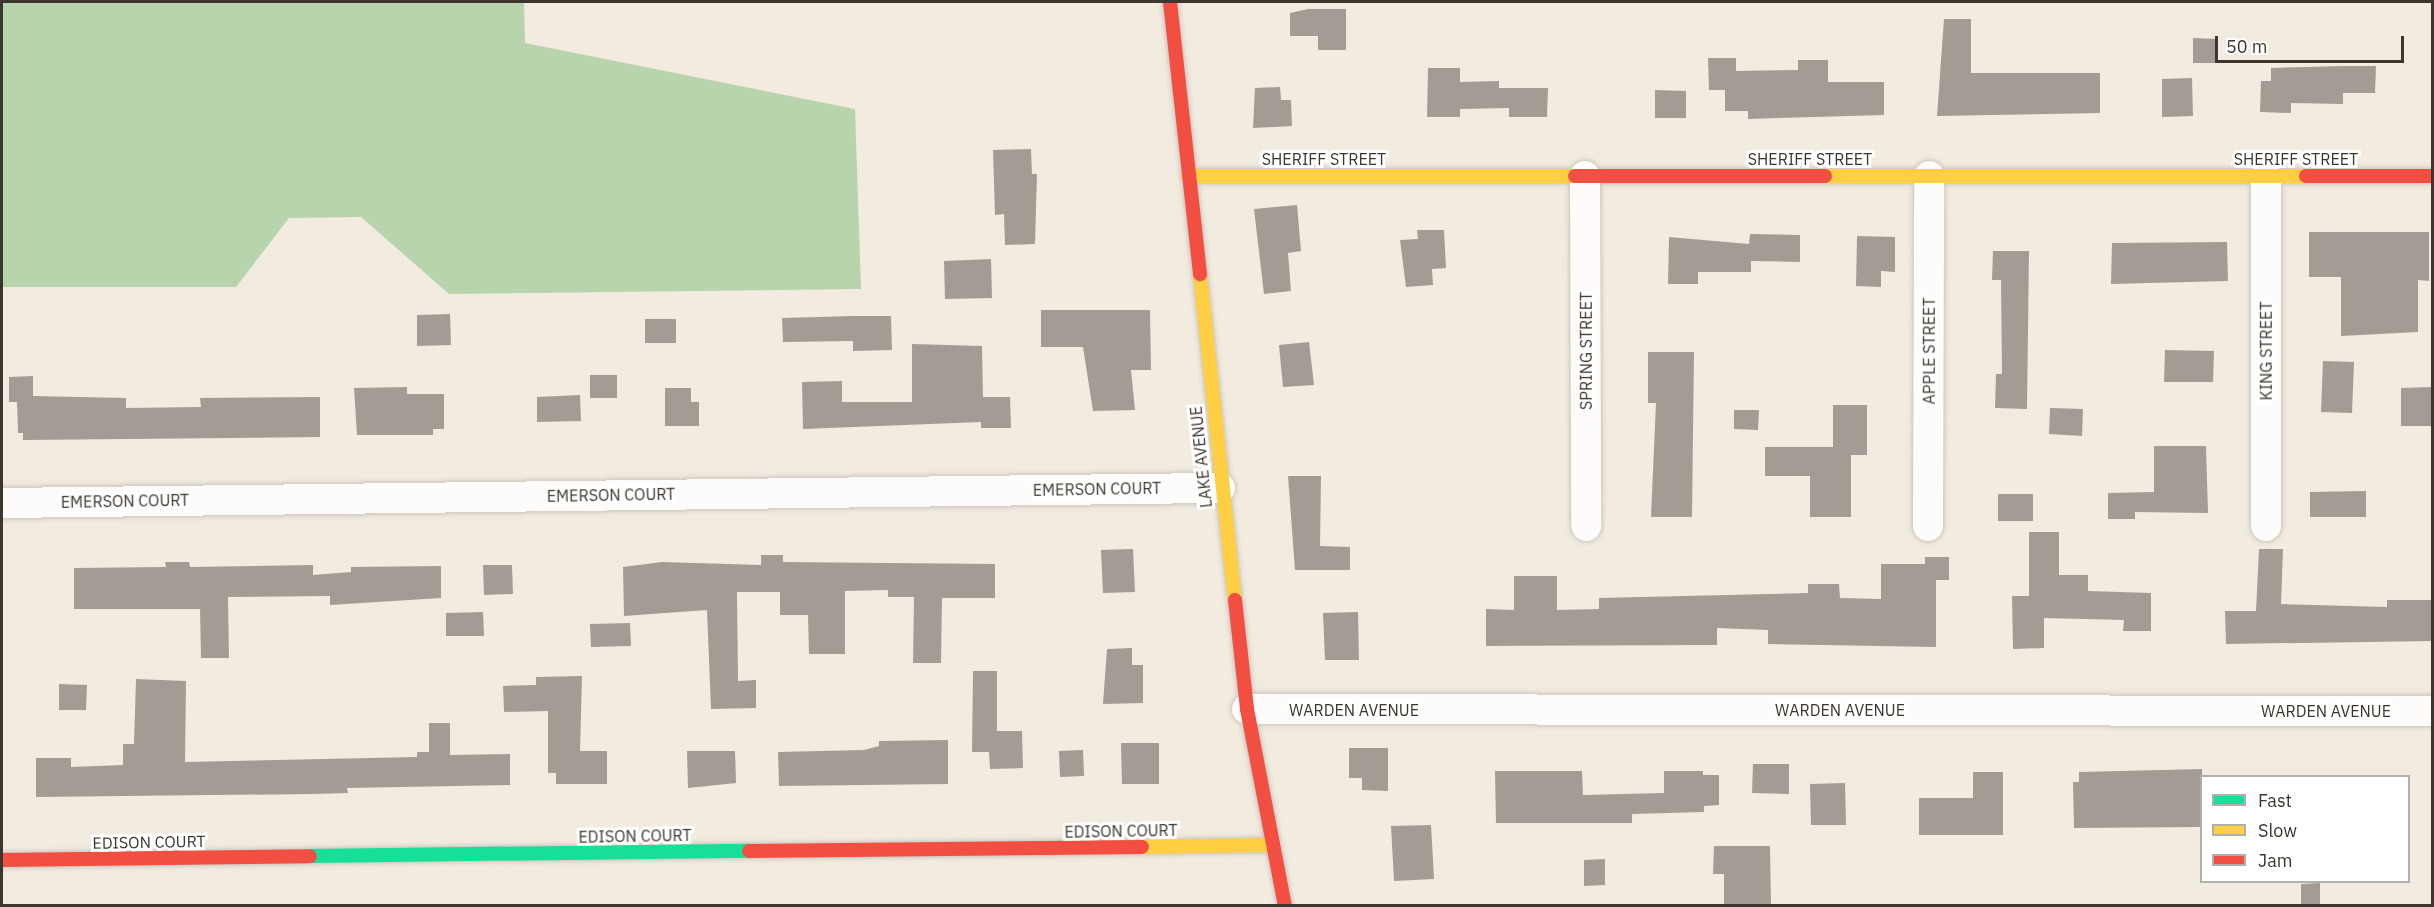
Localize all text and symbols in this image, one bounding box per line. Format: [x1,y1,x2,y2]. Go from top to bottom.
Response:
scale bar [2218,24,2407,62]
text: 50 m [2226,35,2268,58]
street label: SHERIFF STREET [1262,149,1386,169]
street label: SHERIFF STREET [1748,149,1872,169]
street label: SHERIFF STREET [2234,149,2358,169]
street label: SPRING STREET [1576,292,1596,410]
street label: APPLE STREET [1919,297,1939,405]
street label: KING STREET [2256,301,2276,401]
street label: LAKE AVENUE [1186,405,1216,509]
street label: EMERSON COURT [1033,478,1161,500]
street label: EMERSON COURT [547,484,675,506]
street label: EMERSON COURT [61,490,189,512]
street label: WARDEN AVENUE [1289,700,1419,720]
street label: WARDEN AVENUE [1775,700,1905,720]
street label: WARDEN AVENUE [2261,701,2391,721]
legend [2200,775,2410,883]
text: Fast [2258,789,2292,812]
text: Slow [2258,819,2297,842]
street label: EDISON COURT [1064,820,1178,842]
street label: EDISON COURT [578,825,692,847]
street label: EDISON COURT [92,831,206,853]
text: Jam [2258,849,2293,872]

